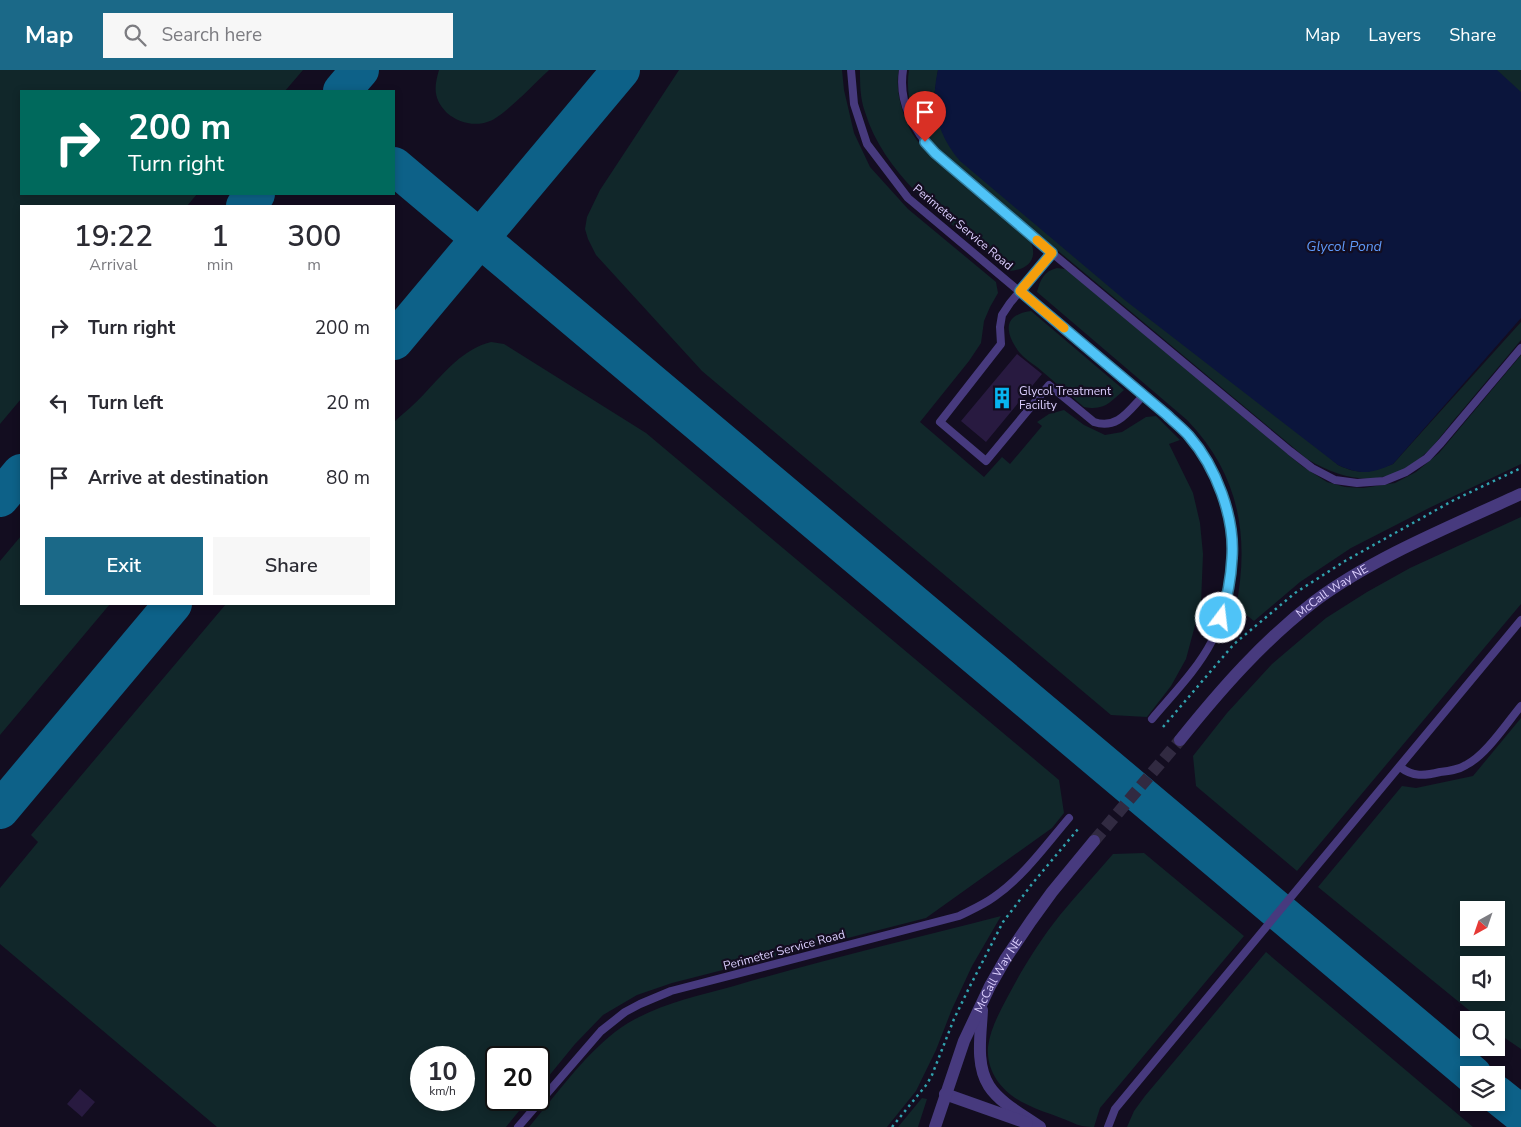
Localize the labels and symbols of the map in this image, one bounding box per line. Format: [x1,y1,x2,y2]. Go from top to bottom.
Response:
pin [904,91,946,142]
street label: Perimeter Service Road [910,181,1016,273]
water label: Glycol Pond [1306,237,1383,256]
place label: Glycol Treatment Facility [1019,383,1112,413]
building icon: Glycol Treatment Facility [989,385,1015,411]
street label: McCall Way NE [1292,561,1371,621]
position arrow [1194,591,1246,643]
north arrow [1460,901,1505,946]
street label: Perimeter Service Road [721,926,847,974]
street label: McCall Way NE [970,934,1026,1015]
speed limit sign: 20 [485,1046,550,1111]

